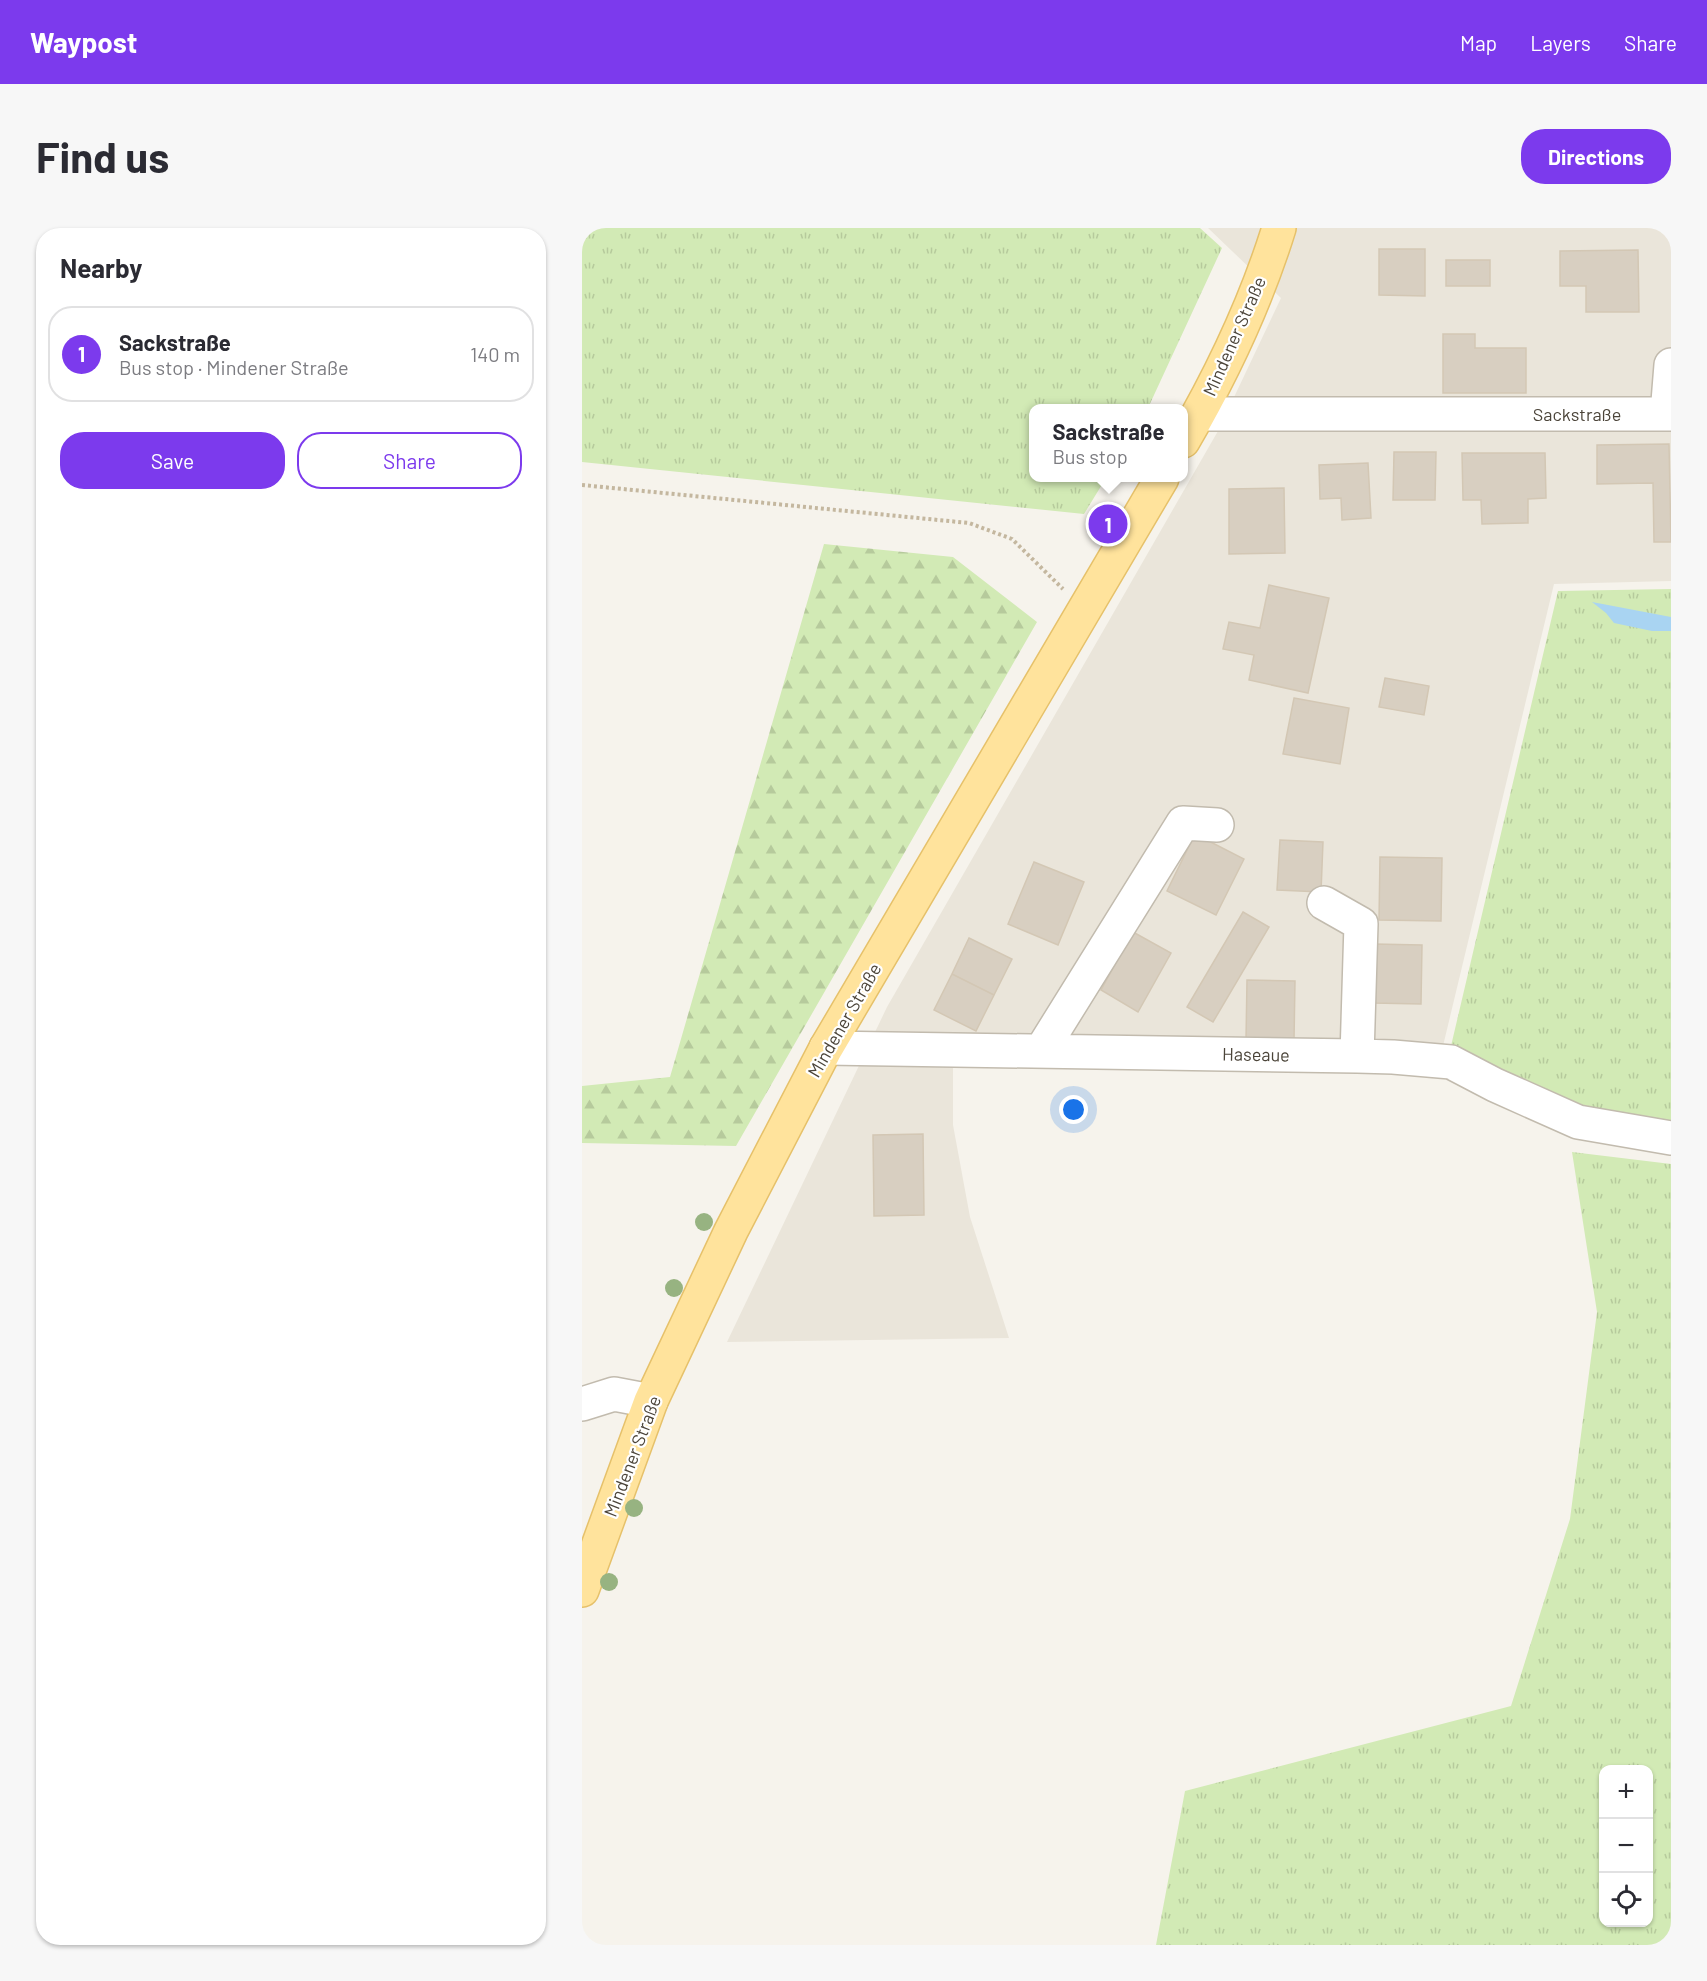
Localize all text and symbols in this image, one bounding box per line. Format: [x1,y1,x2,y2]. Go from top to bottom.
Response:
text: Waypost [30,25,137,59]
text: Map [1460,30,1497,55]
text: Layers [1530,30,1591,55]
text: Share [1624,30,1677,55]
button: Directions [1521,129,1671,184]
text: Find us [36,131,169,181]
text: Nearby [60,252,142,283]
street label: Mindener Straße [1198,273,1270,399]
text: Sackstraße [119,329,231,355]
text: 1 [78,342,85,366]
text: 140 m [470,342,520,366]
text: Bus stop · Mindener Straße [119,355,349,379]
street label: Sackstraße [1533,403,1621,425]
popup [1029,404,1188,482]
text: Sackstraße [1053,418,1164,444]
button: Save [60,432,285,489]
button: Share [297,432,522,489]
text: Bus stop [1053,444,1128,468]
pin: 1 [1088,502,1128,546]
street label: Mindener Straße [802,959,886,1081]
street label: Haseaue [1222,1042,1290,1066]
your location [1059,1095,1088,1124]
street label: Mindener Straße [599,1392,665,1520]
map controls [1599,1765,1653,1927]
button: + [1599,1765,1653,1819]
button: − [1599,1819,1653,1873]
button: locate [1599,1873,1653,1927]

